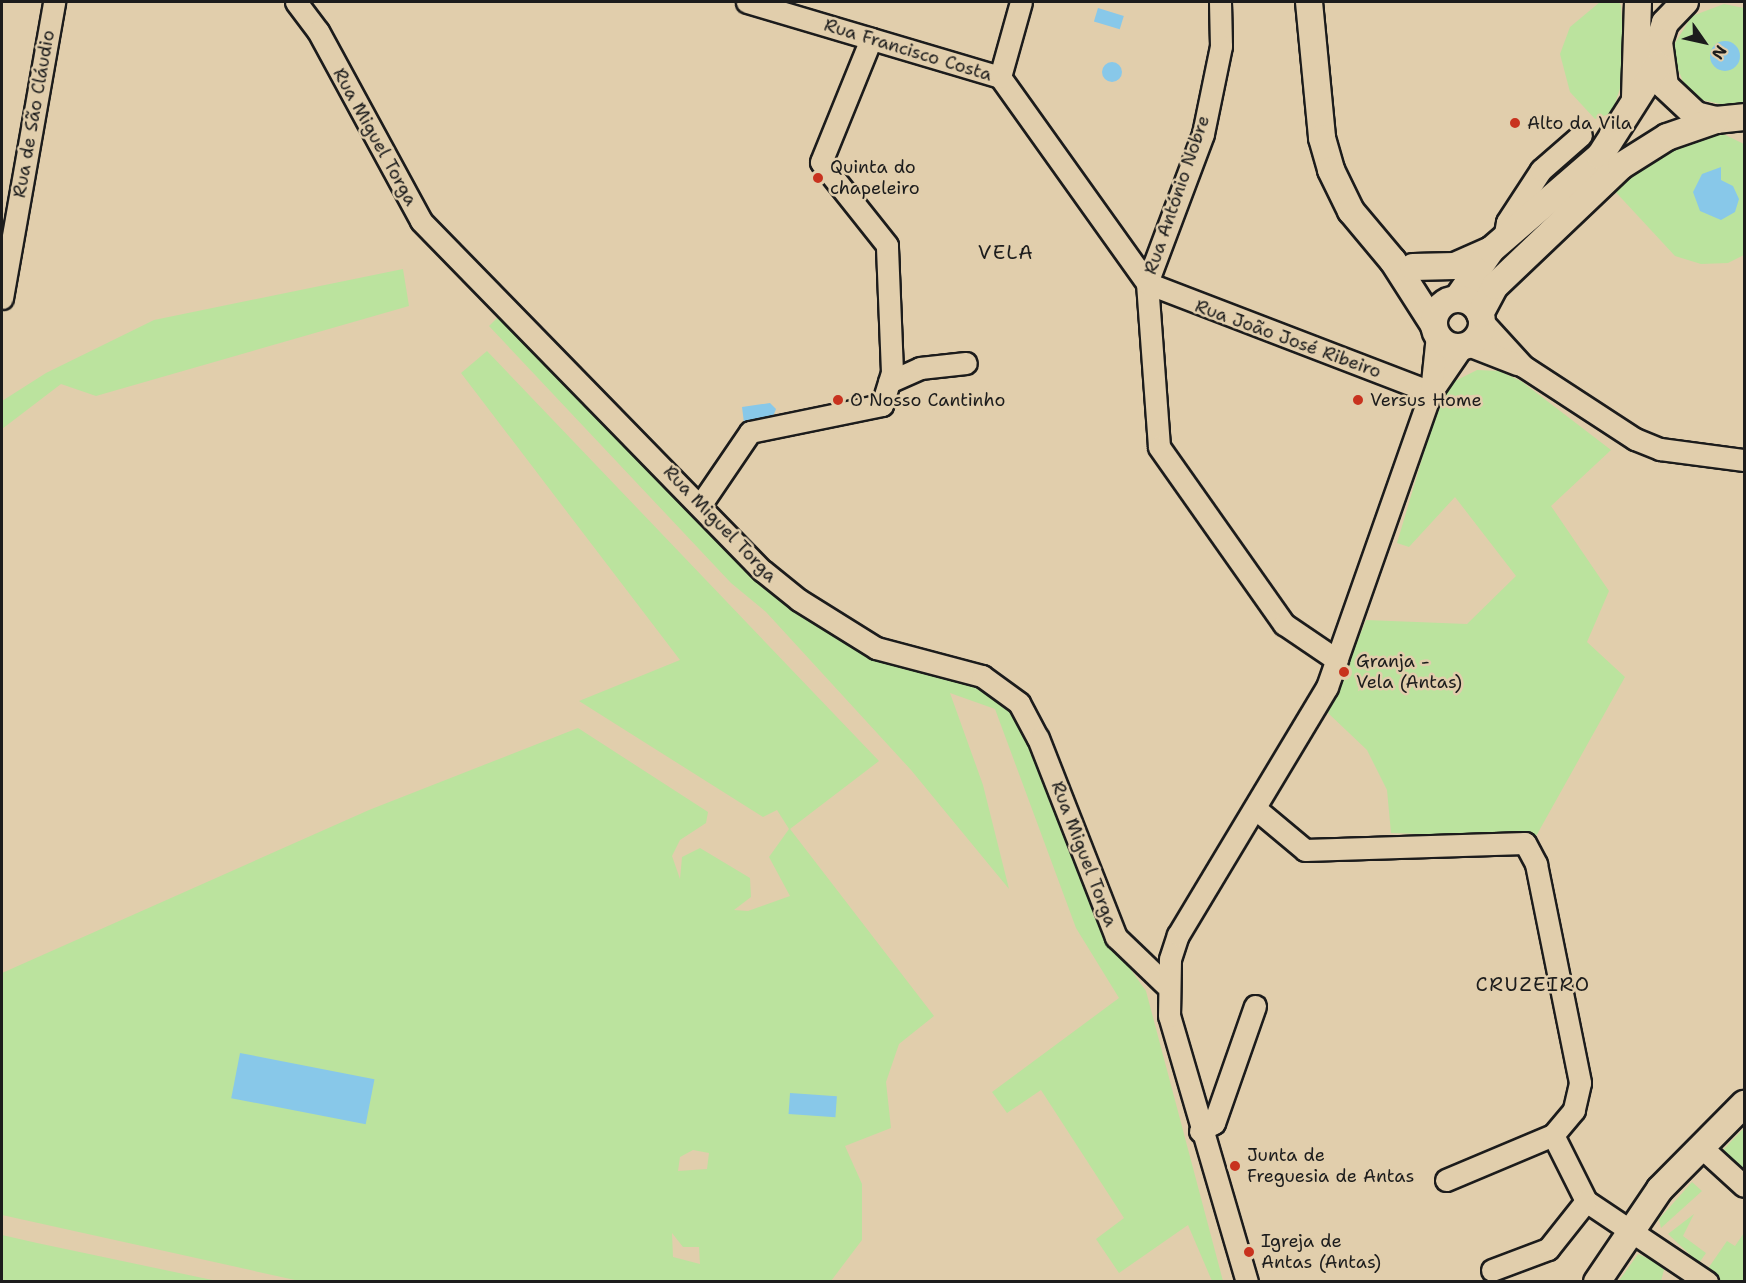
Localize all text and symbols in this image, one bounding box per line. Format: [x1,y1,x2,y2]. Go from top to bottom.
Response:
north arrow [1674,12,1734,72]
street label: Rua Francisco Costa [821,14,995,86]
street label: Rua de São Cláudio [9,29,59,199]
text: N [1707,41,1732,63]
street label: Rua Miguel Torga [328,64,422,210]
place label: Alto da Vila [1527,112,1632,134]
street label: Rua António Nobre [1140,113,1214,277]
marker: Alto da Vila [1508,116,1522,130]
place label: Quinta do chapeleiro [830,157,920,200]
marker: Quinta do chapeleiro [811,171,825,185]
district label: VELA [978,240,1034,264]
street label: Rua João José Ribeiro [1192,295,1384,383]
place label: O Nosso Cantinho [850,389,1005,411]
place label: Versus Home [1370,389,1482,411]
marker: O Nosso Cantinho [831,393,845,407]
marker: Versus Home [1351,393,1365,407]
street label: Rua Miguel Torga [659,461,781,587]
place label: Granja - Vela (Antas) [1356,651,1462,694]
marker: Granja - Vela (Antas) [1337,665,1351,679]
street label: Rua Miguel Torga [1046,778,1122,930]
district label: CRUZEIRO [1475,972,1591,996]
place label: Junta de Freguesia de Antas [1247,1145,1414,1188]
marker: Junta de Freguesia de Antas [1228,1159,1242,1173]
place label: Igreja de Antas (Antas) [1261,1231,1381,1274]
marker: Igreja de Antas (Antas) [1242,1245,1256,1259]

